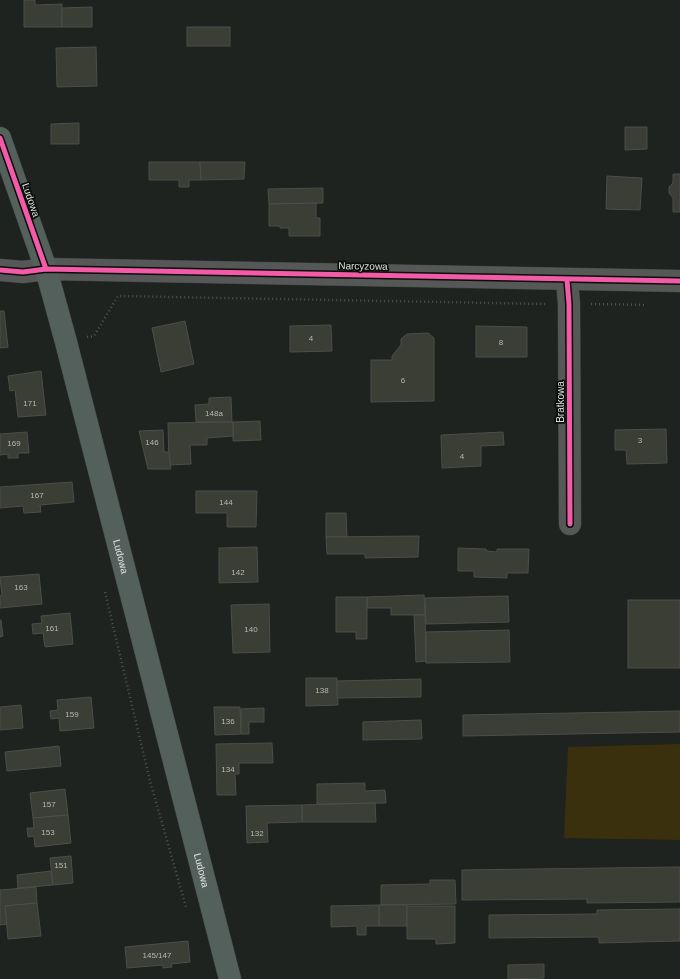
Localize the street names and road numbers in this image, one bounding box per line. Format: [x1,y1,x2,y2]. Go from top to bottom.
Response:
street label: Ludowa [20,182,42,219]
street label: Narcyzowa [338,260,388,272]
street label: Bratkowa [555,381,566,423]
street label: Ludowa [112,538,131,575]
street label: Ludowa [192,852,212,889]

